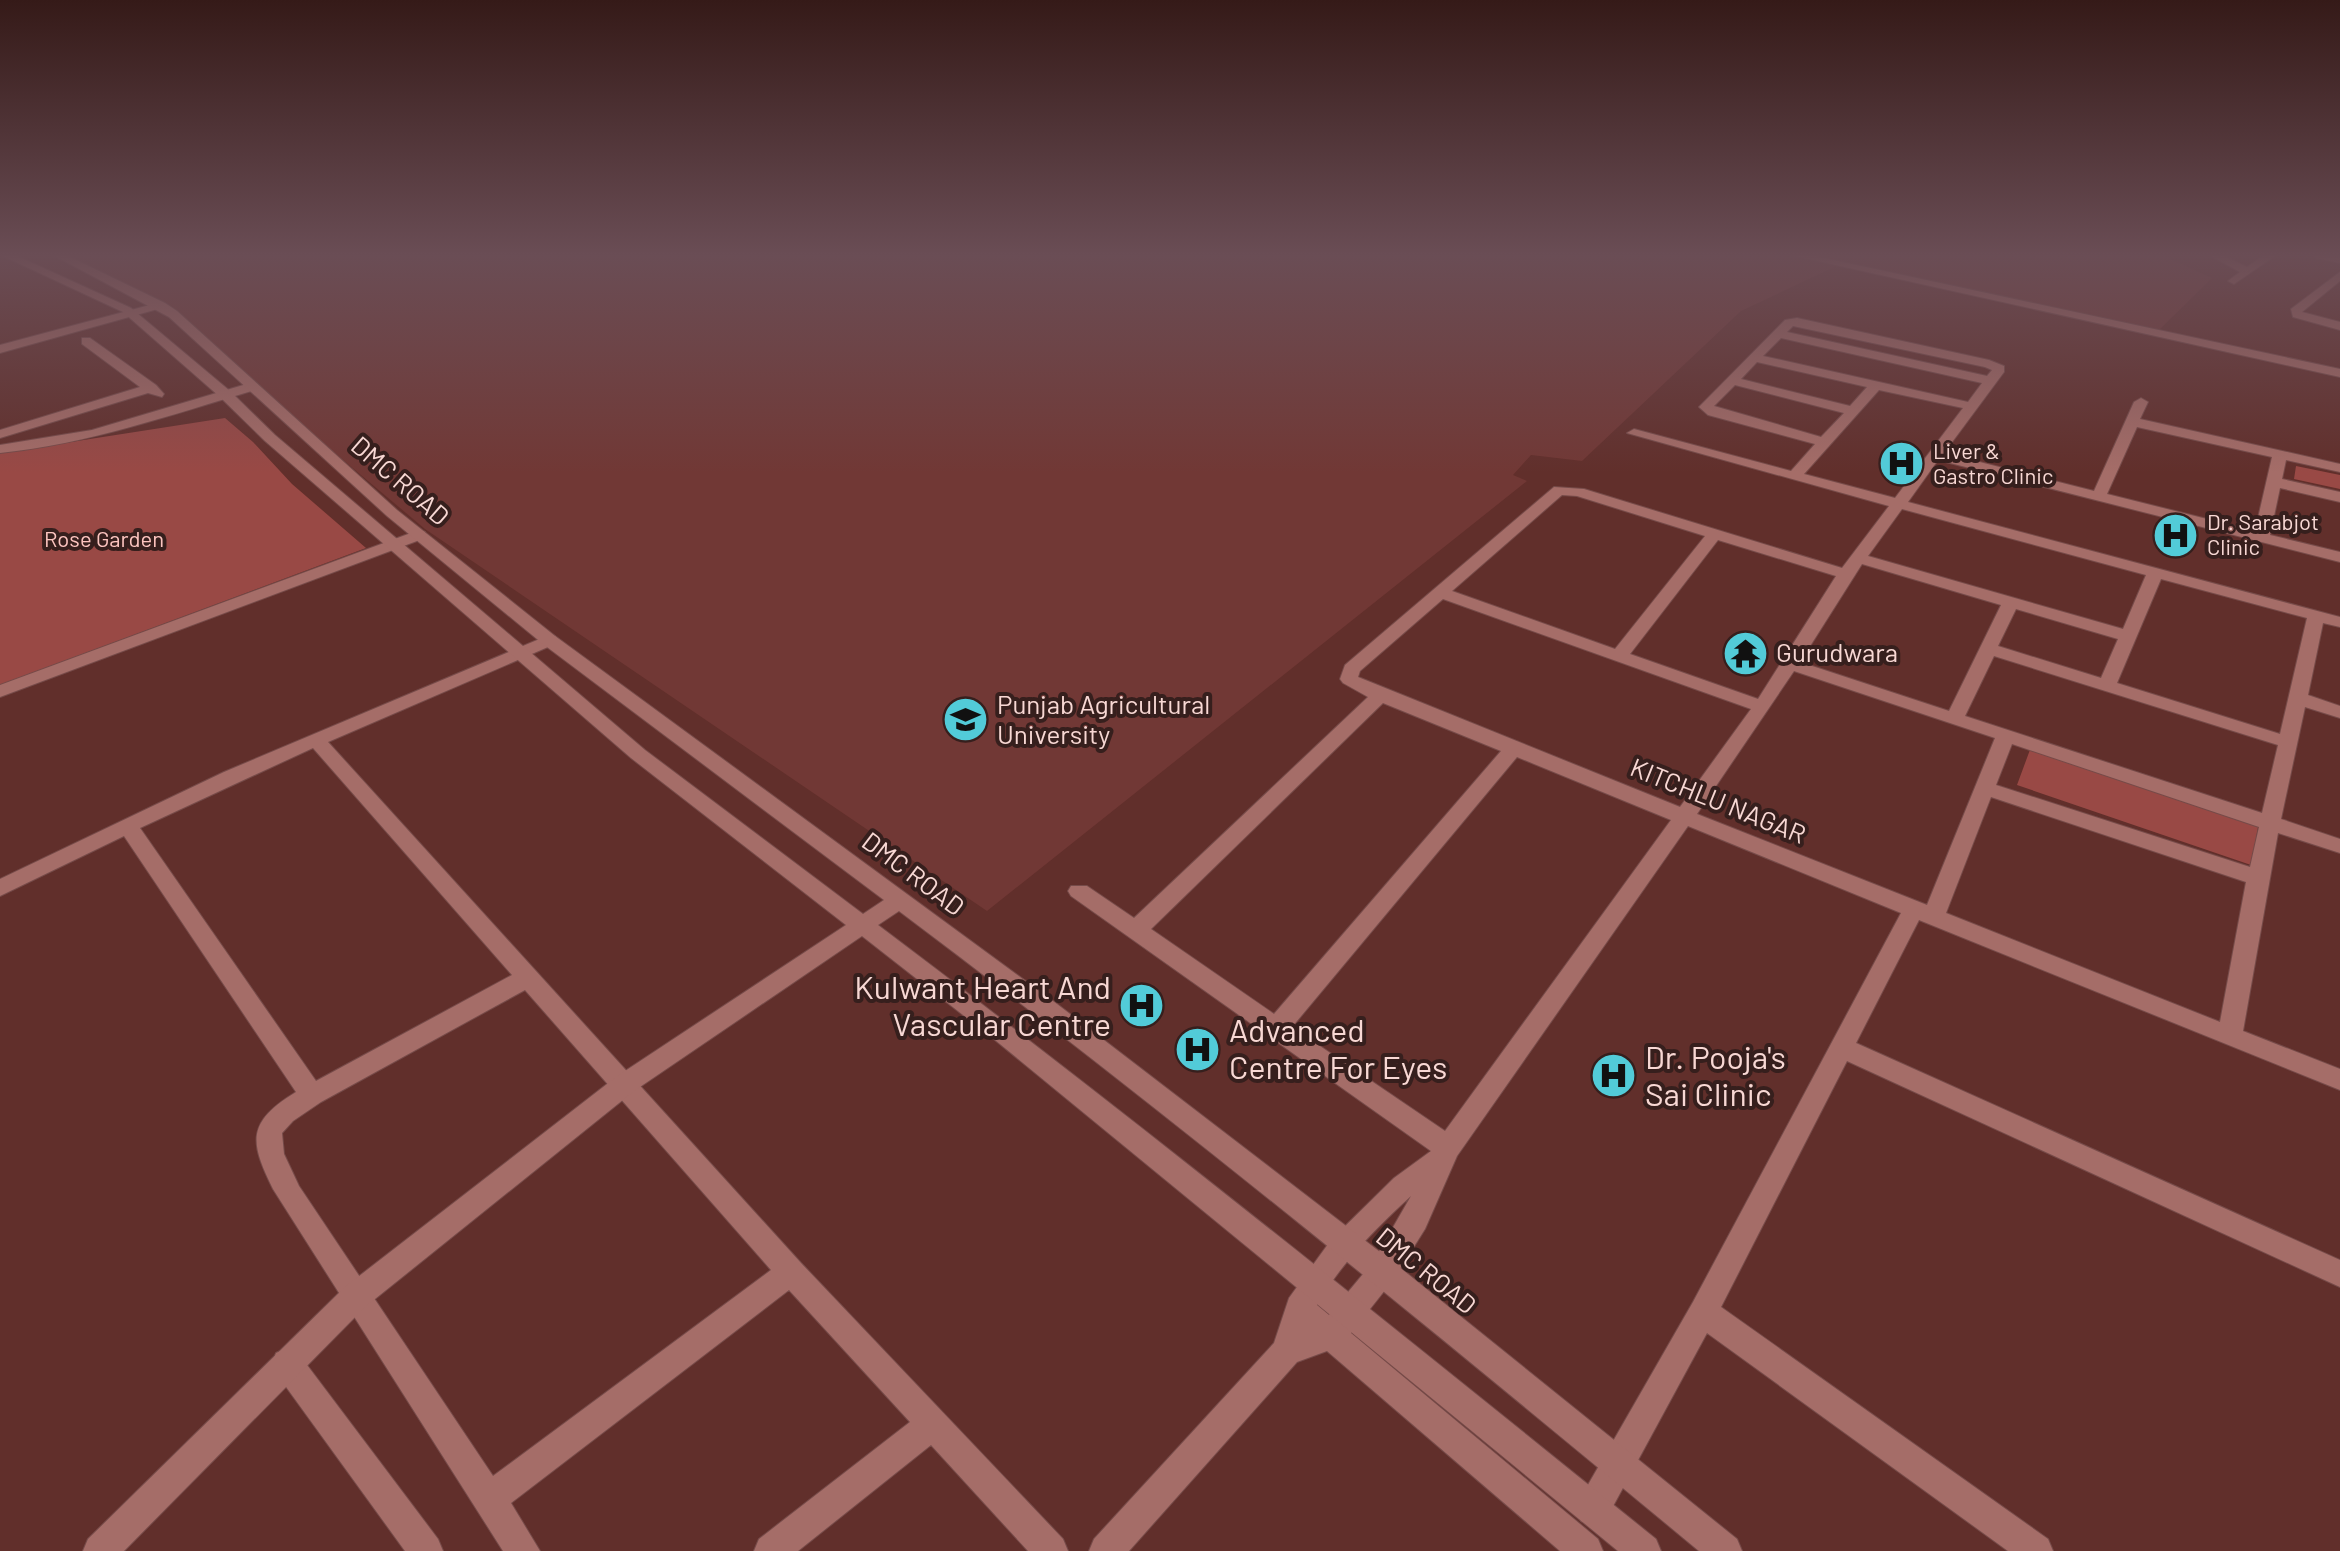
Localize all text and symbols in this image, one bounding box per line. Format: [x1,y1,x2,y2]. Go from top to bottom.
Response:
street label: DMC ROAD [346,429,456,531]
place label: Liver & Gastro Clinic [1933,437,2053,488]
hospital icon: Liver & Gastro Clinic [1878,440,1926,488]
place label: Dr. Sarabjot Clinic [2207,508,2319,559]
hospital icon: Dr. Sarabjot Clinic [2152,511,2200,559]
park label: Rose Garden [44,525,164,551]
temple icon: Gurudwara [1721,629,1769,677]
place label: Gurudwara [1776,636,1898,667]
place label: Punjab Agricultural University [997,688,1210,749]
school or university icon: Punjab Agricultural University [942,696,990,744]
street label: KITCHLU NAGAR [1626,750,1811,849]
street label: DMC ROAD [857,824,971,921]
place label: Kulwant Heart And Vascular Centre [854,967,1111,1042]
hospital icon: Kulwant Heart And Vascular Centre [1118,982,1166,1030]
place label: Advanced Centre For Eyes [1229,1010,1447,1085]
hospital icon: Advanced Centre For Eyes [1174,1025,1222,1073]
place label: Dr. Pooja's Sai Clinic [1645,1037,1786,1112]
hospital icon: Dr. Pooja's Sai Clinic [1590,1052,1638,1100]
street label: DMC ROAD [1371,1220,1483,1320]

